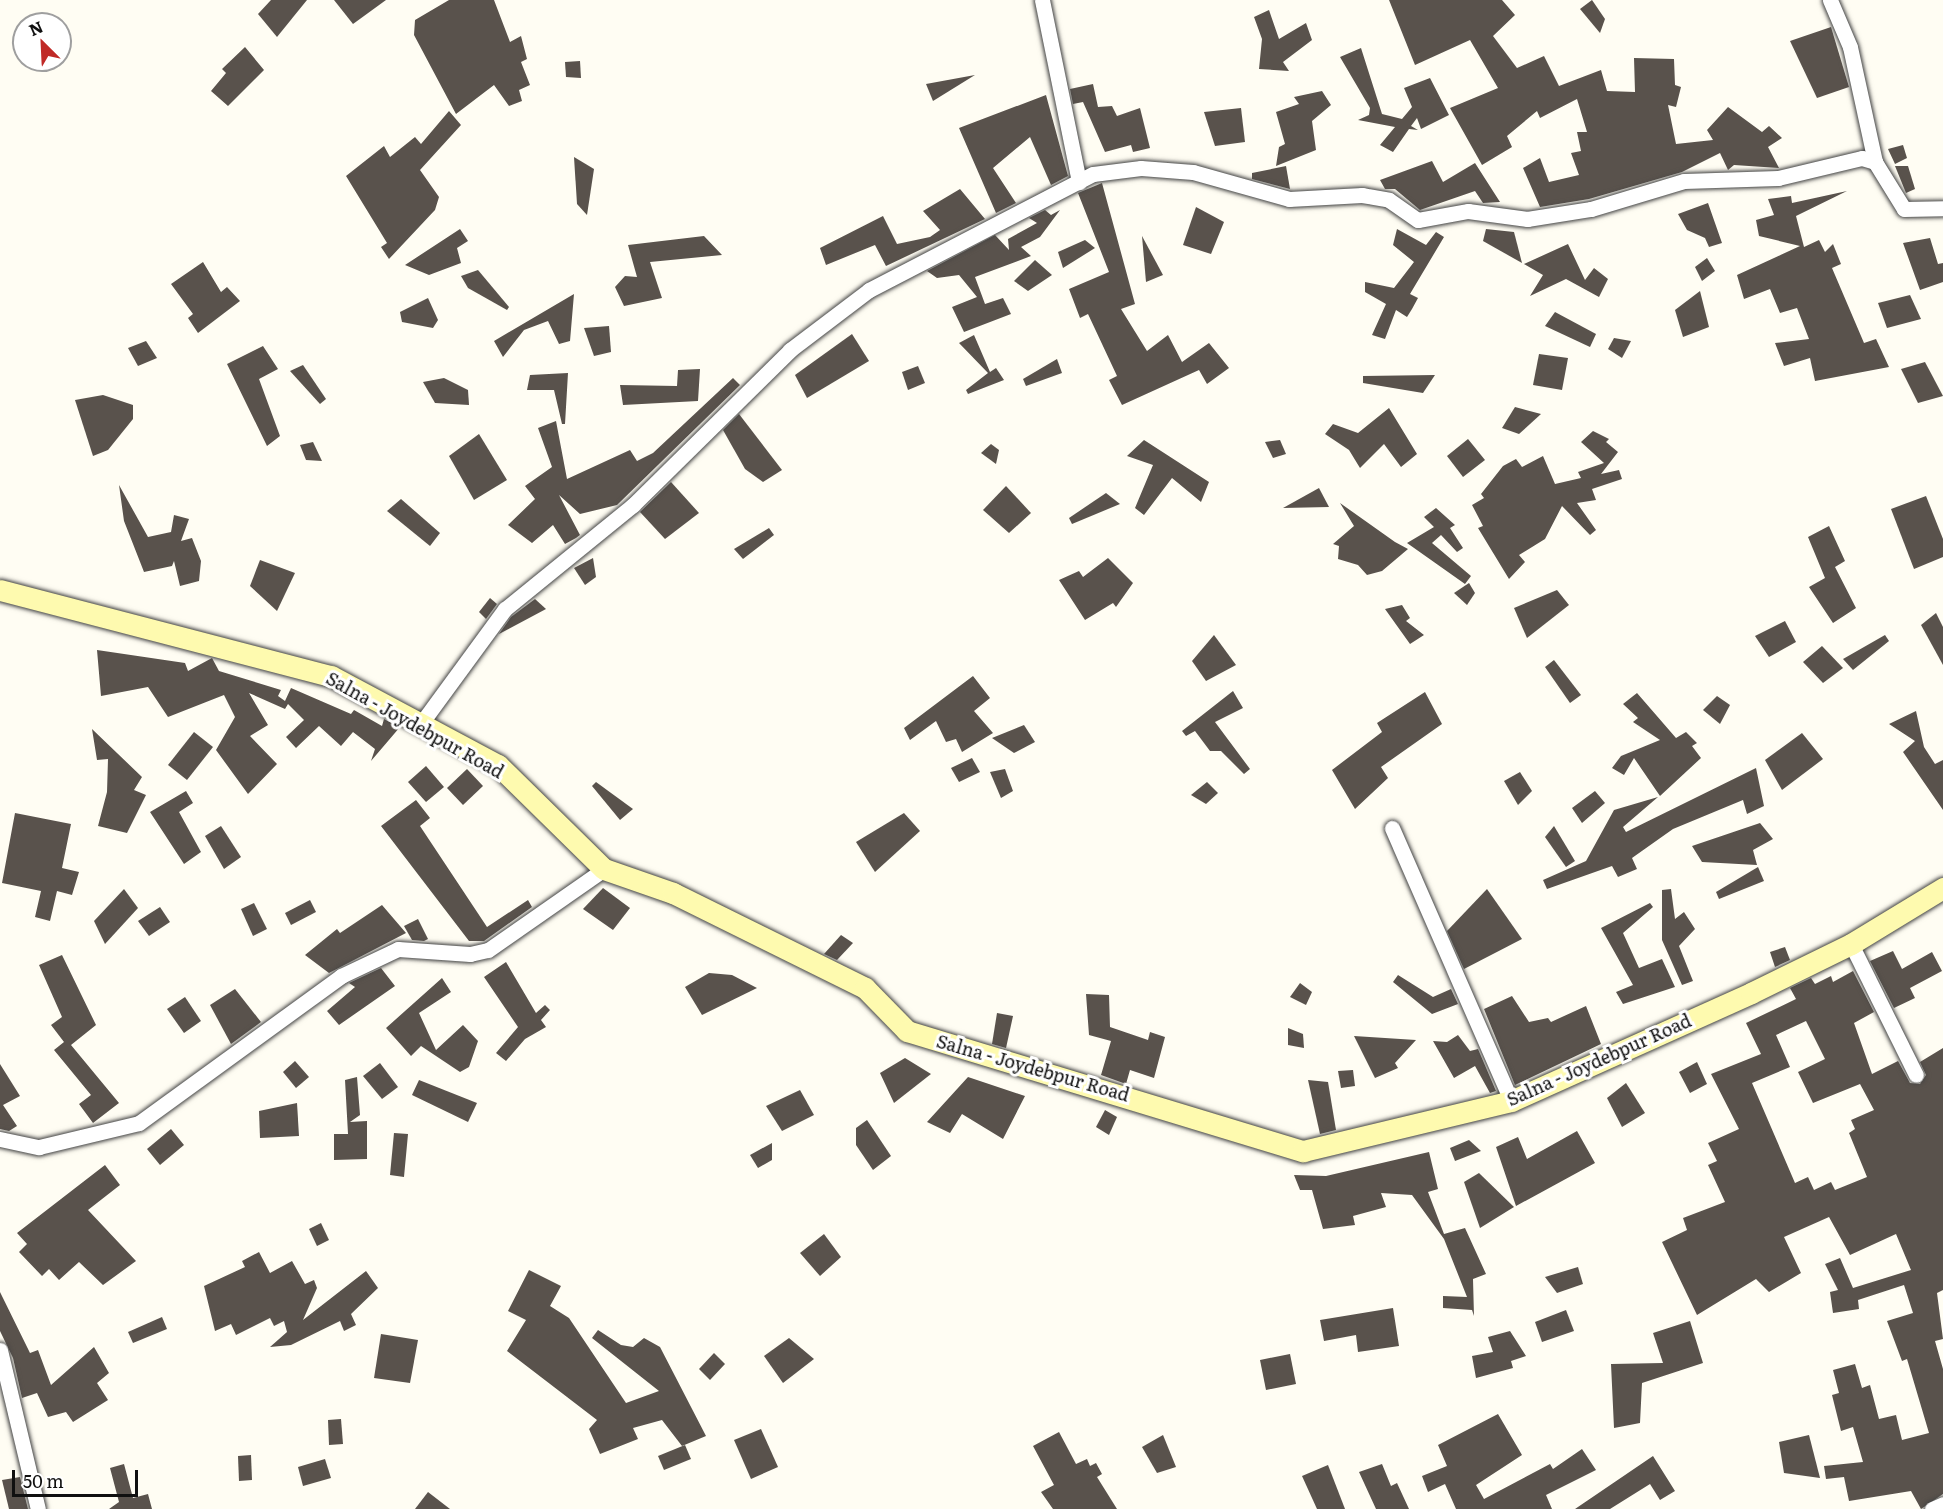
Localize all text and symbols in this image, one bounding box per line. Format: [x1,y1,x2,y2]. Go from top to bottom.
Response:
north arrow [12,12,72,72]
text: N [24,14,47,41]
street label: Salna - Joydebpur Road [322,667,508,783]
street label: Salna - Joydebpur Road [1503,1010,1695,1110]
street label: Salna - Joydebpur Road [934,1030,1132,1106]
scale bar [15,1458,141,1496]
text: 50 m [23,1467,64,1494]

